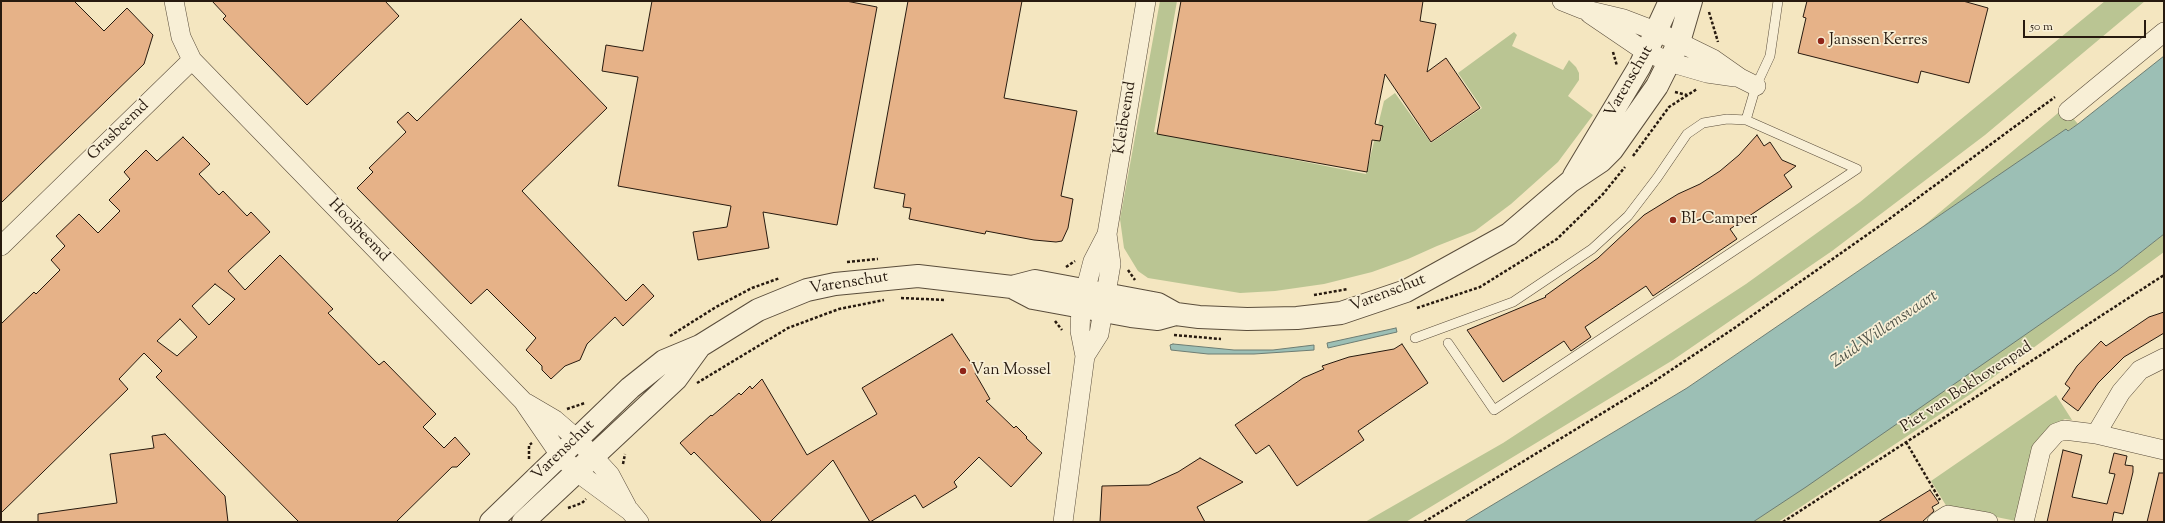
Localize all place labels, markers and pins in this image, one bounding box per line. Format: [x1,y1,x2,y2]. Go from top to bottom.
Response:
place label: Janssen Kerres [1829,31,1927,51]
marker: Janssen Kerres [1816,36,1826,46]
place label: BI-Camper [1681,210,1757,230]
marker: BI-Camper [1668,215,1678,225]
place label: Van Mossel [971,361,1051,381]
marker: Van Mossel [958,366,968,376]

